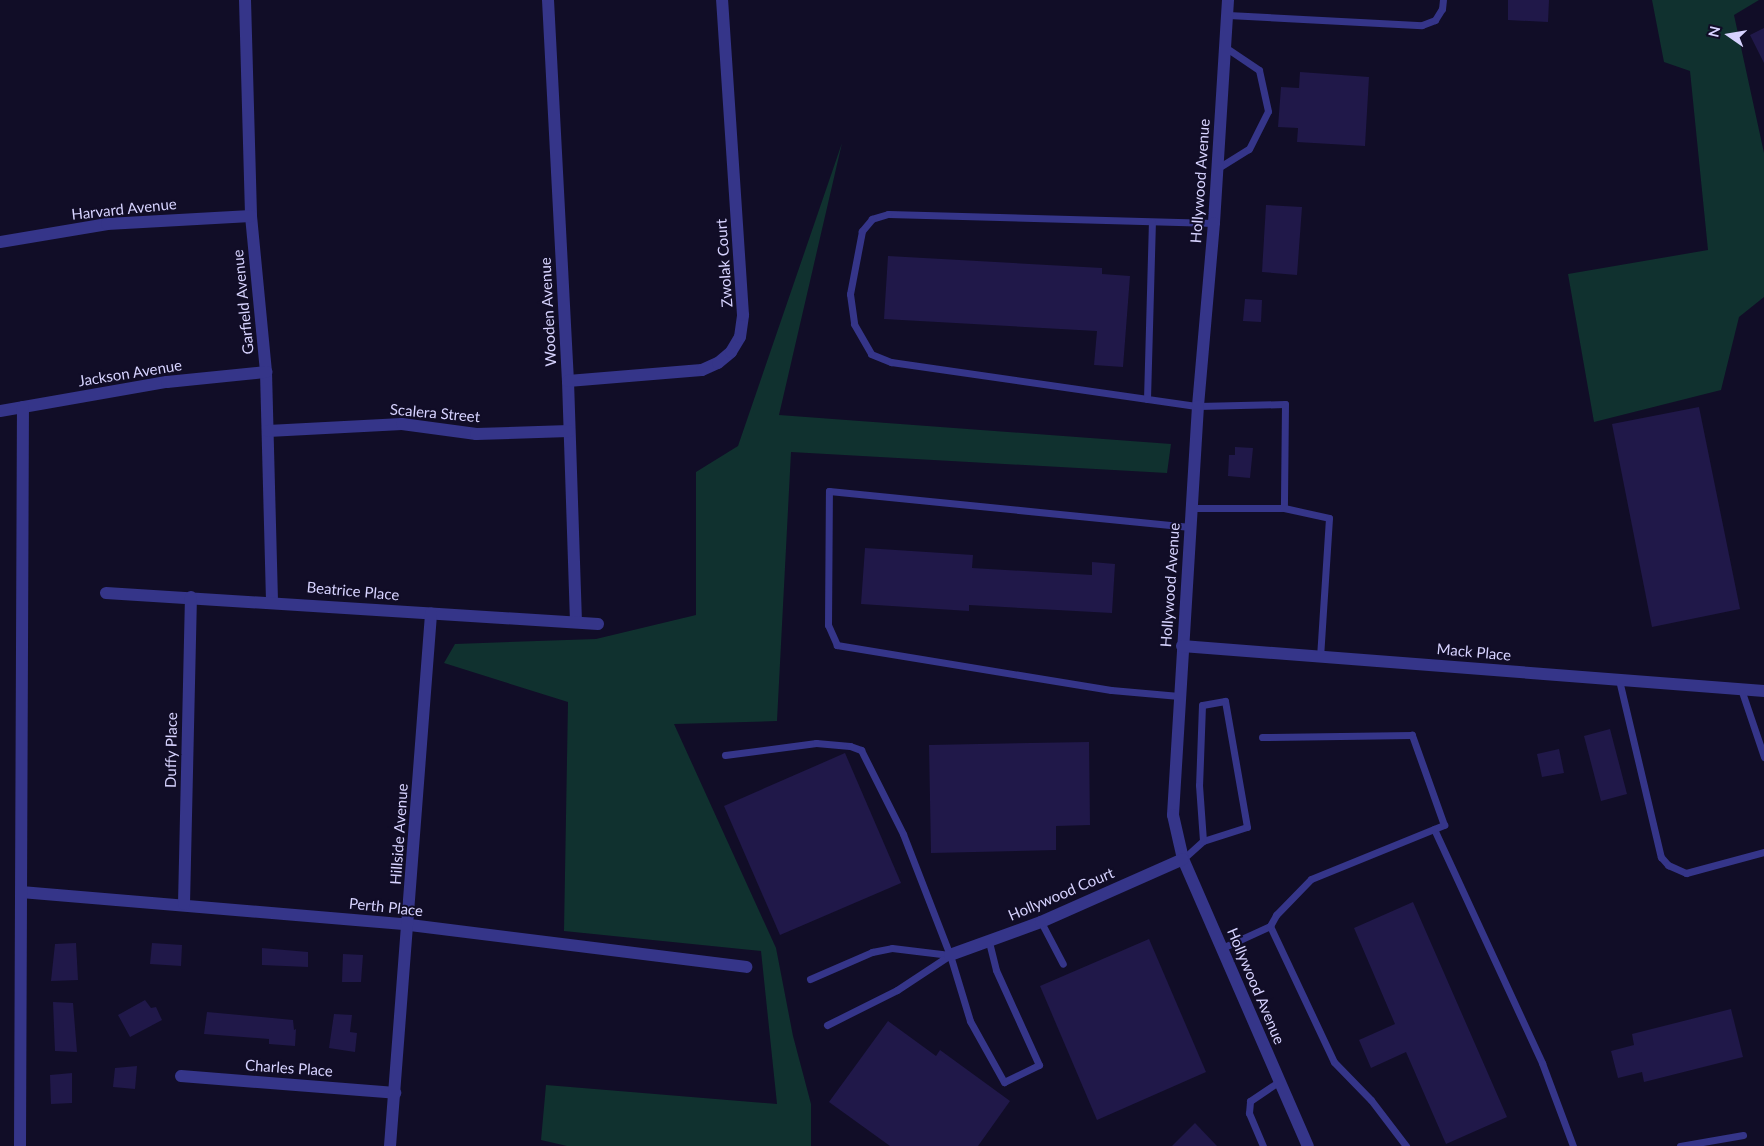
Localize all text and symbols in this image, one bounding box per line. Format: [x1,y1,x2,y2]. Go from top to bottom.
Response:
north arrow [1704,10,1754,60]
text: N [1704,24,1723,39]
street label: Hollywood Avenue [1187,118,1213,244]
street label: Harvard Avenue [70,194,178,224]
street label: Zwolak Court [712,218,736,308]
street label: Garfield Avenue [229,248,257,356]
street label: Wooden Avenue [536,257,560,367]
street label: Jackson Avenue [77,356,183,390]
street label: Scalera Street [389,400,481,426]
street label: Hollywood Avenue [1157,522,1183,648]
street label: Beatrice Place [306,578,400,604]
street label: Mack Place [1436,640,1512,664]
street label: Duffy Place [161,712,181,788]
street label: Hillside Avenue [386,783,412,885]
street label: Hollywood Court [1005,864,1117,924]
street label: Perth Place [348,894,424,920]
street label: Hollywood Avenue [1223,925,1289,1047]
street label: Charles Place [244,1056,334,1080]

